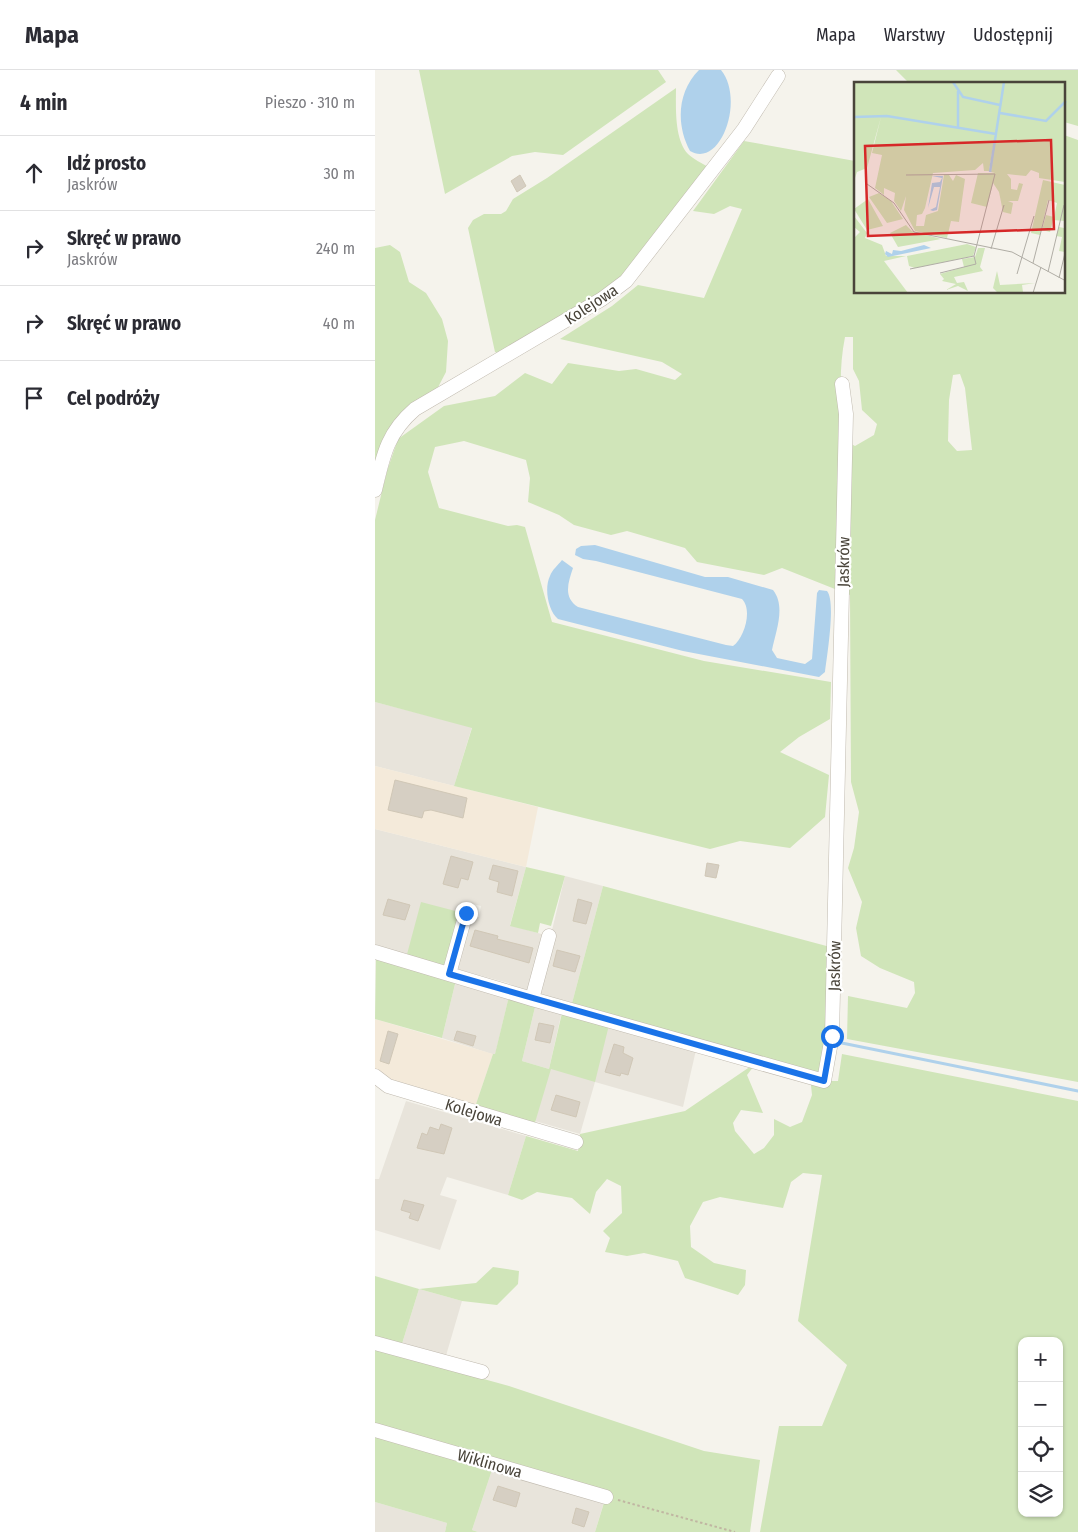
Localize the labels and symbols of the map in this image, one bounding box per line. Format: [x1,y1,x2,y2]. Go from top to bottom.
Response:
inset map [854,82,1065,294]
street label: Kolejowa [561,280,621,329]
street label: Jaskrów [834,536,853,587]
route end [455,902,478,925]
street label: Jaskrów [825,940,844,991]
route start [821,1025,844,1048]
street label: Kolejowa [443,1095,505,1130]
street label: Wiklinowa [455,1445,525,1482]

